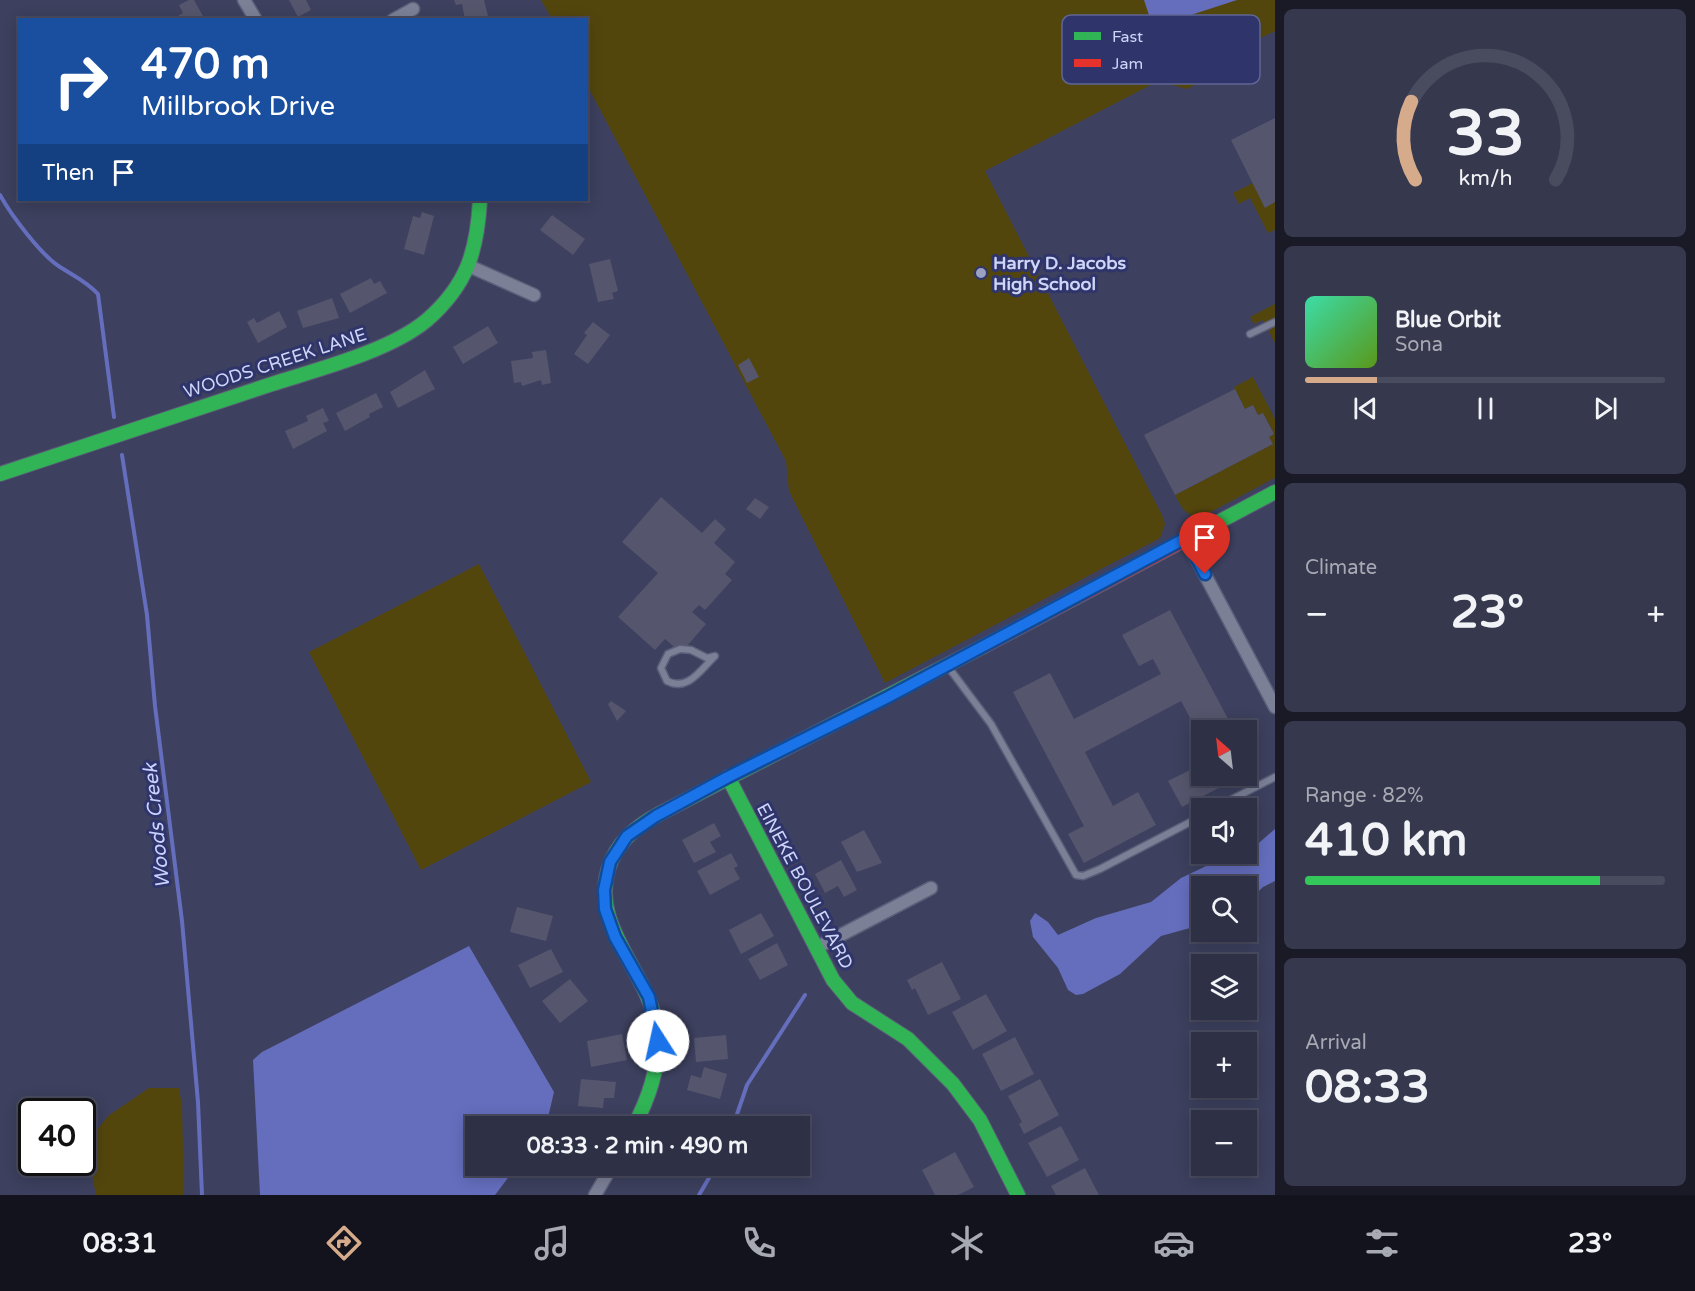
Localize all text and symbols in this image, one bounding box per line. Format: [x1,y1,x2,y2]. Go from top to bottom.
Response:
legend [1062,15,1260,84]
text: Fast [1112,27,1143,47]
text: 470 m [141,39,270,90]
icon: right [42,42,120,120]
text: Jam [1112,54,1143,74]
text: Millbrook Drive [141,90,335,123]
text: 33 [1446,97,1524,172]
icon: arrive [107,156,140,189]
text: Then [42,160,95,186]
text: km/h [1458,165,1512,191]
place label: Harry D. Jacobs High School [993,252,1127,295]
marker: Harry D. Jacobs High School [974,266,988,280]
text: Blue Orbit [1395,307,1501,333]
street label: WOODS CREEK LANE [181,323,369,403]
text: Sona [1395,333,1443,357]
icon: previous [1349,392,1382,425]
icon: pause [1469,392,1502,425]
icon: next [1589,392,1622,425]
pin [1179,512,1230,574]
icon: arrive [1188,521,1221,554]
text: Climate [1305,556,1377,580]
text: 23° [1451,586,1524,640]
text: − [1305,595,1329,634]
text: + [1646,595,1665,634]
north arrow [1191,720,1257,786]
map controls [1191,720,1257,1176]
water label: Woods Creek [138,760,176,890]
text: Range · 82% [1305,784,1424,808]
button: sound [1191,798,1257,864]
street label: EINEKE BOULEVARD [752,799,858,973]
text: 410 km [1305,814,1467,868]
button: search [1191,876,1257,942]
button: layers [1191,954,1257,1020]
position arrow [626,1009,690,1073]
text: Arrival [1305,1031,1367,1055]
button: + [1191,1032,1257,1098]
text: 08:33 [1305,1061,1430,1115]
speed limit sign: 40 [18,1098,96,1176]
button: − [1191,1110,1257,1176]
text: 08:33 · 2 min · 490 m [527,1133,748,1159]
icon: directions [323,1222,365,1264]
icon: music [531,1222,573,1264]
icon: phone [738,1222,780,1264]
icon: climate [946,1222,988,1264]
icon: car [1153,1222,1195,1264]
icon: filters [1361,1222,1403,1264]
text: 08:31 [83,1227,158,1260]
text: 23° [1568,1227,1612,1260]

